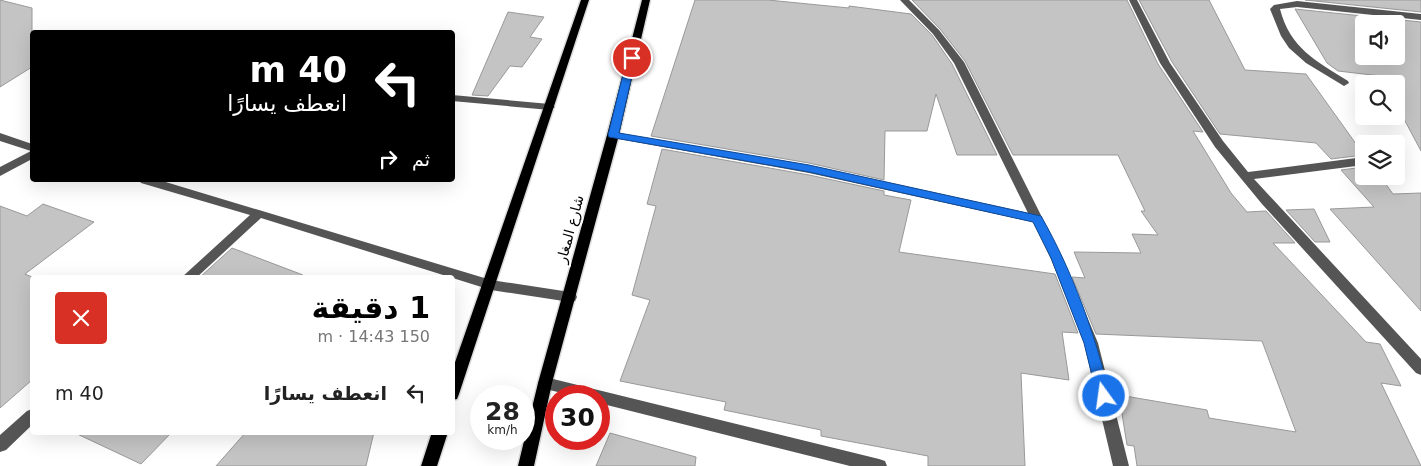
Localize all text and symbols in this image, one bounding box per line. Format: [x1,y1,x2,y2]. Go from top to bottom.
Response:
map controls [1355,15,1405,185]
button: sound [1355,15,1405,65]
pin [611,37,653,79]
icon: arrive [618,44,646,72]
text: 40 m [250,50,347,90]
icon: left [365,50,430,115]
button: search [1355,75,1405,125]
text: انعطف يسارًا [227,91,347,116]
button: layers [1355,135,1405,185]
icon: right [374,145,402,173]
text: ثم [412,148,430,170]
street label: شارع المغار [553,193,588,266]
text: 1 دقيقة [312,290,430,325]
button: close [55,292,107,344]
text: 150 m · 14:43 [317,327,430,346]
position arrow [1077,369,1129,421]
icon: left [402,379,430,407]
text: 40 m [55,382,104,404]
text: انعطف يسارًا [264,382,387,404]
speed limit sign: 30 [545,385,610,450]
text: 28 [485,397,520,426]
text: km/h [487,423,518,437]

